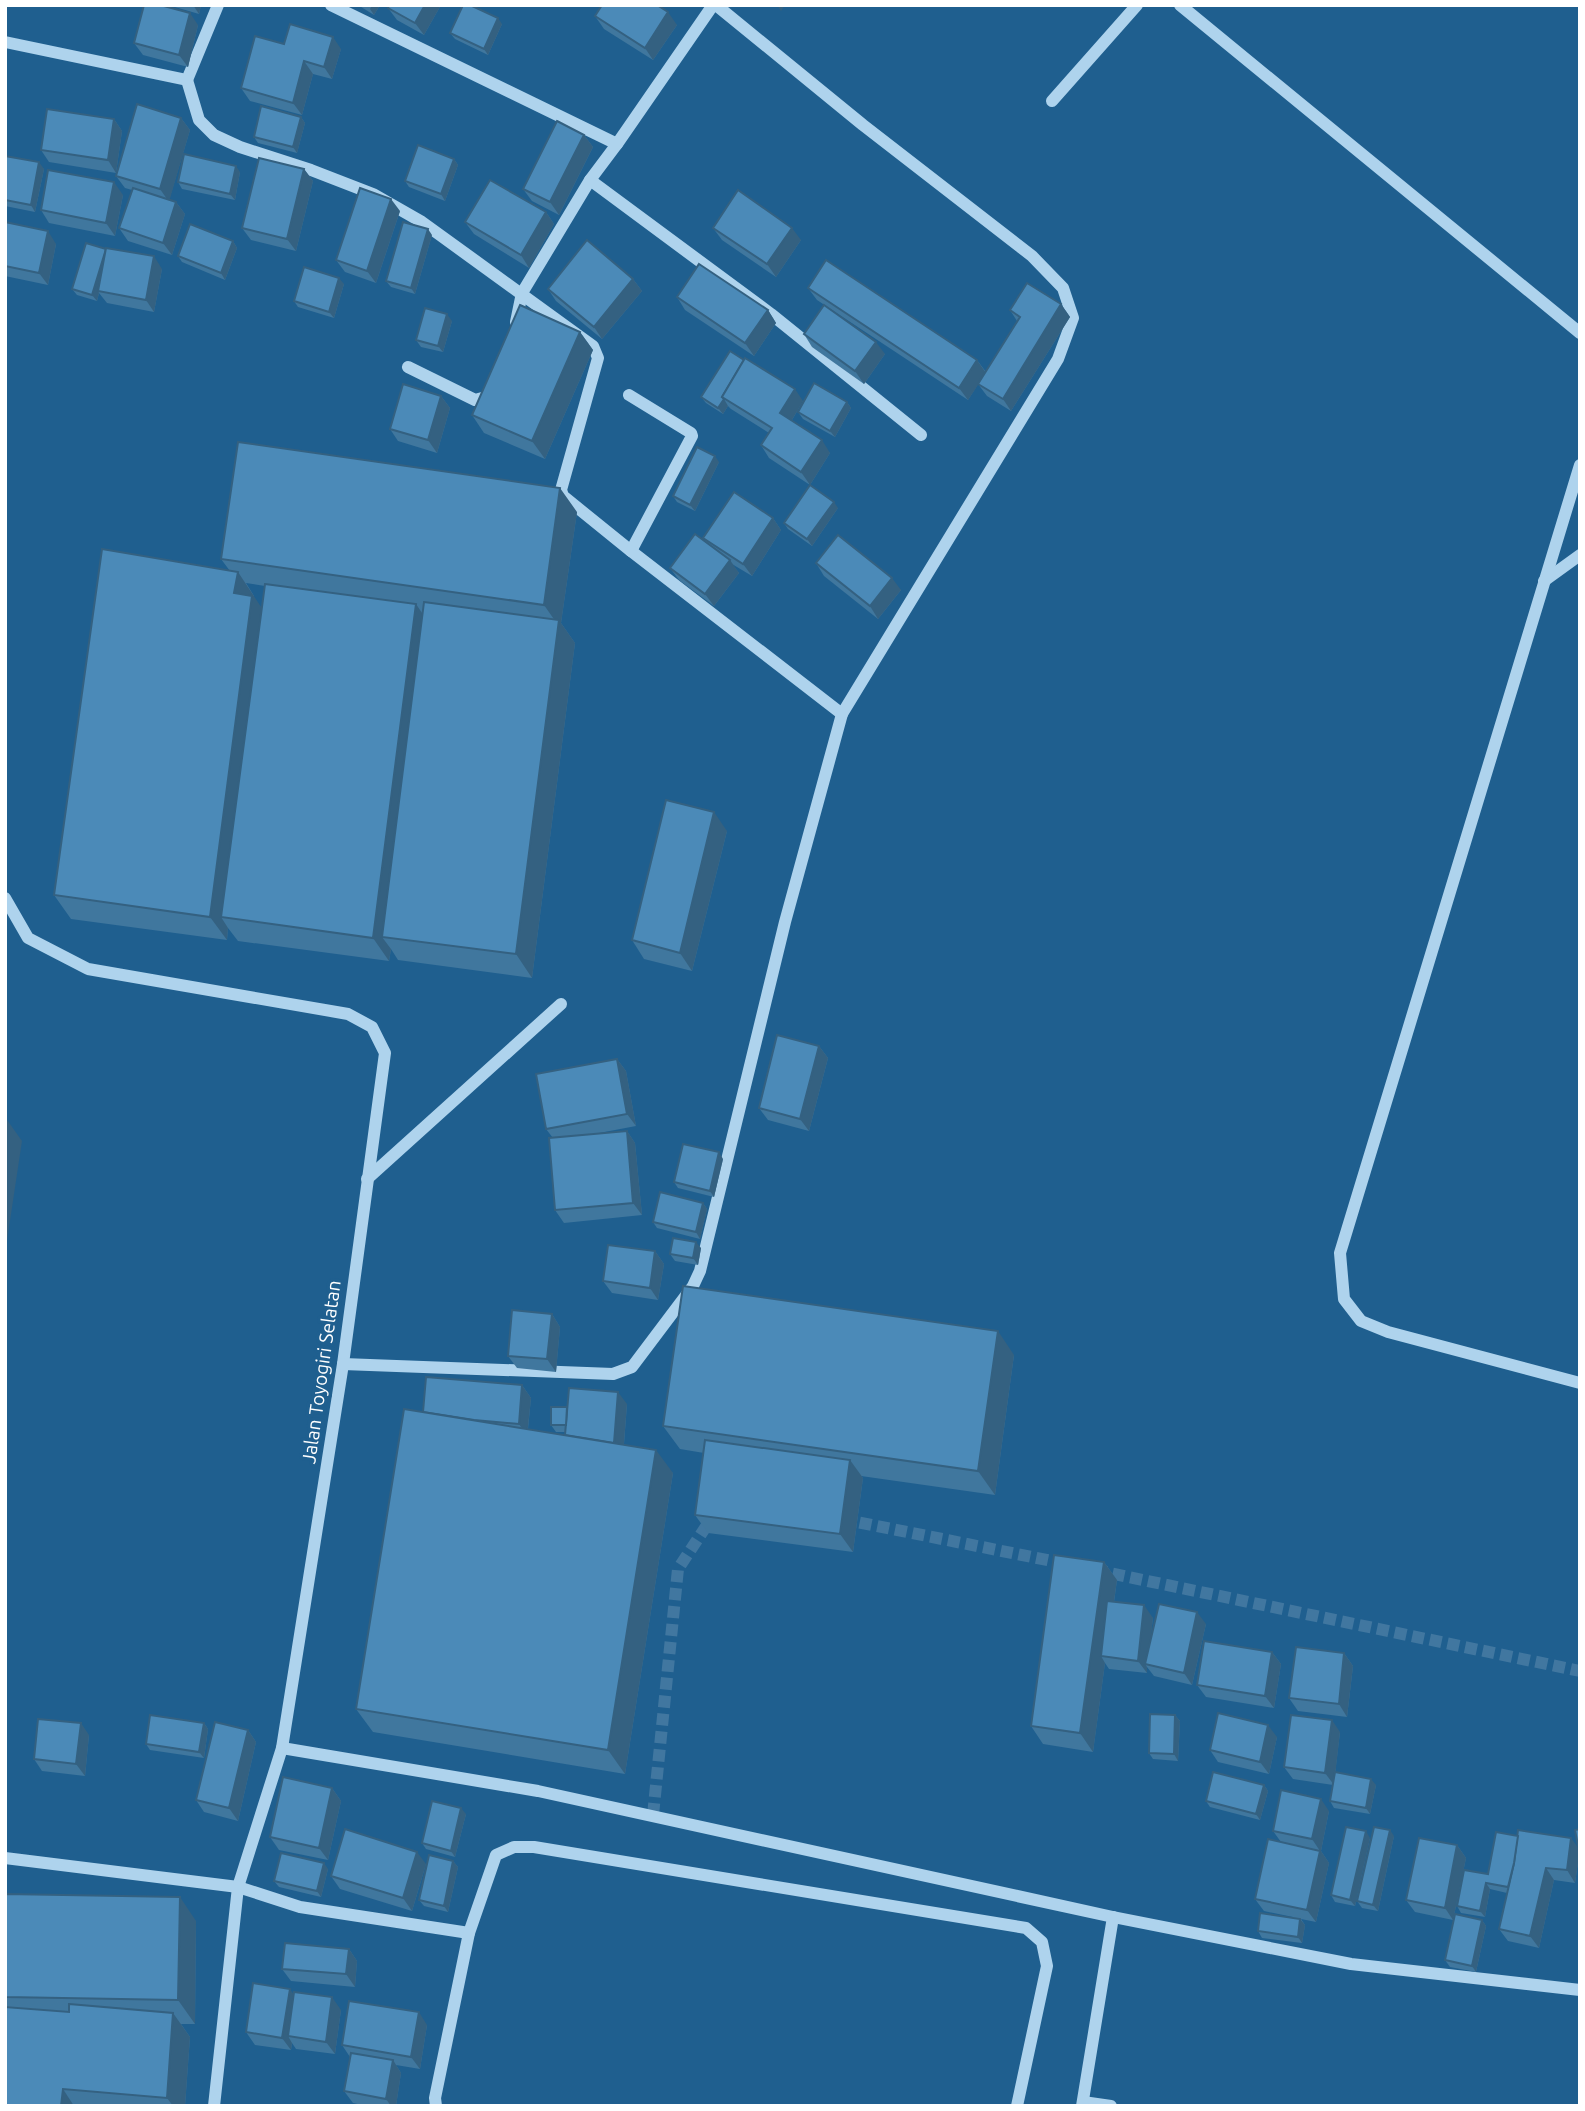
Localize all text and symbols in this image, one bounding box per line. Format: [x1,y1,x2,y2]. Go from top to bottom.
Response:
street label: Jalan Toyogiri Selatan [297,1279,345,1465]

